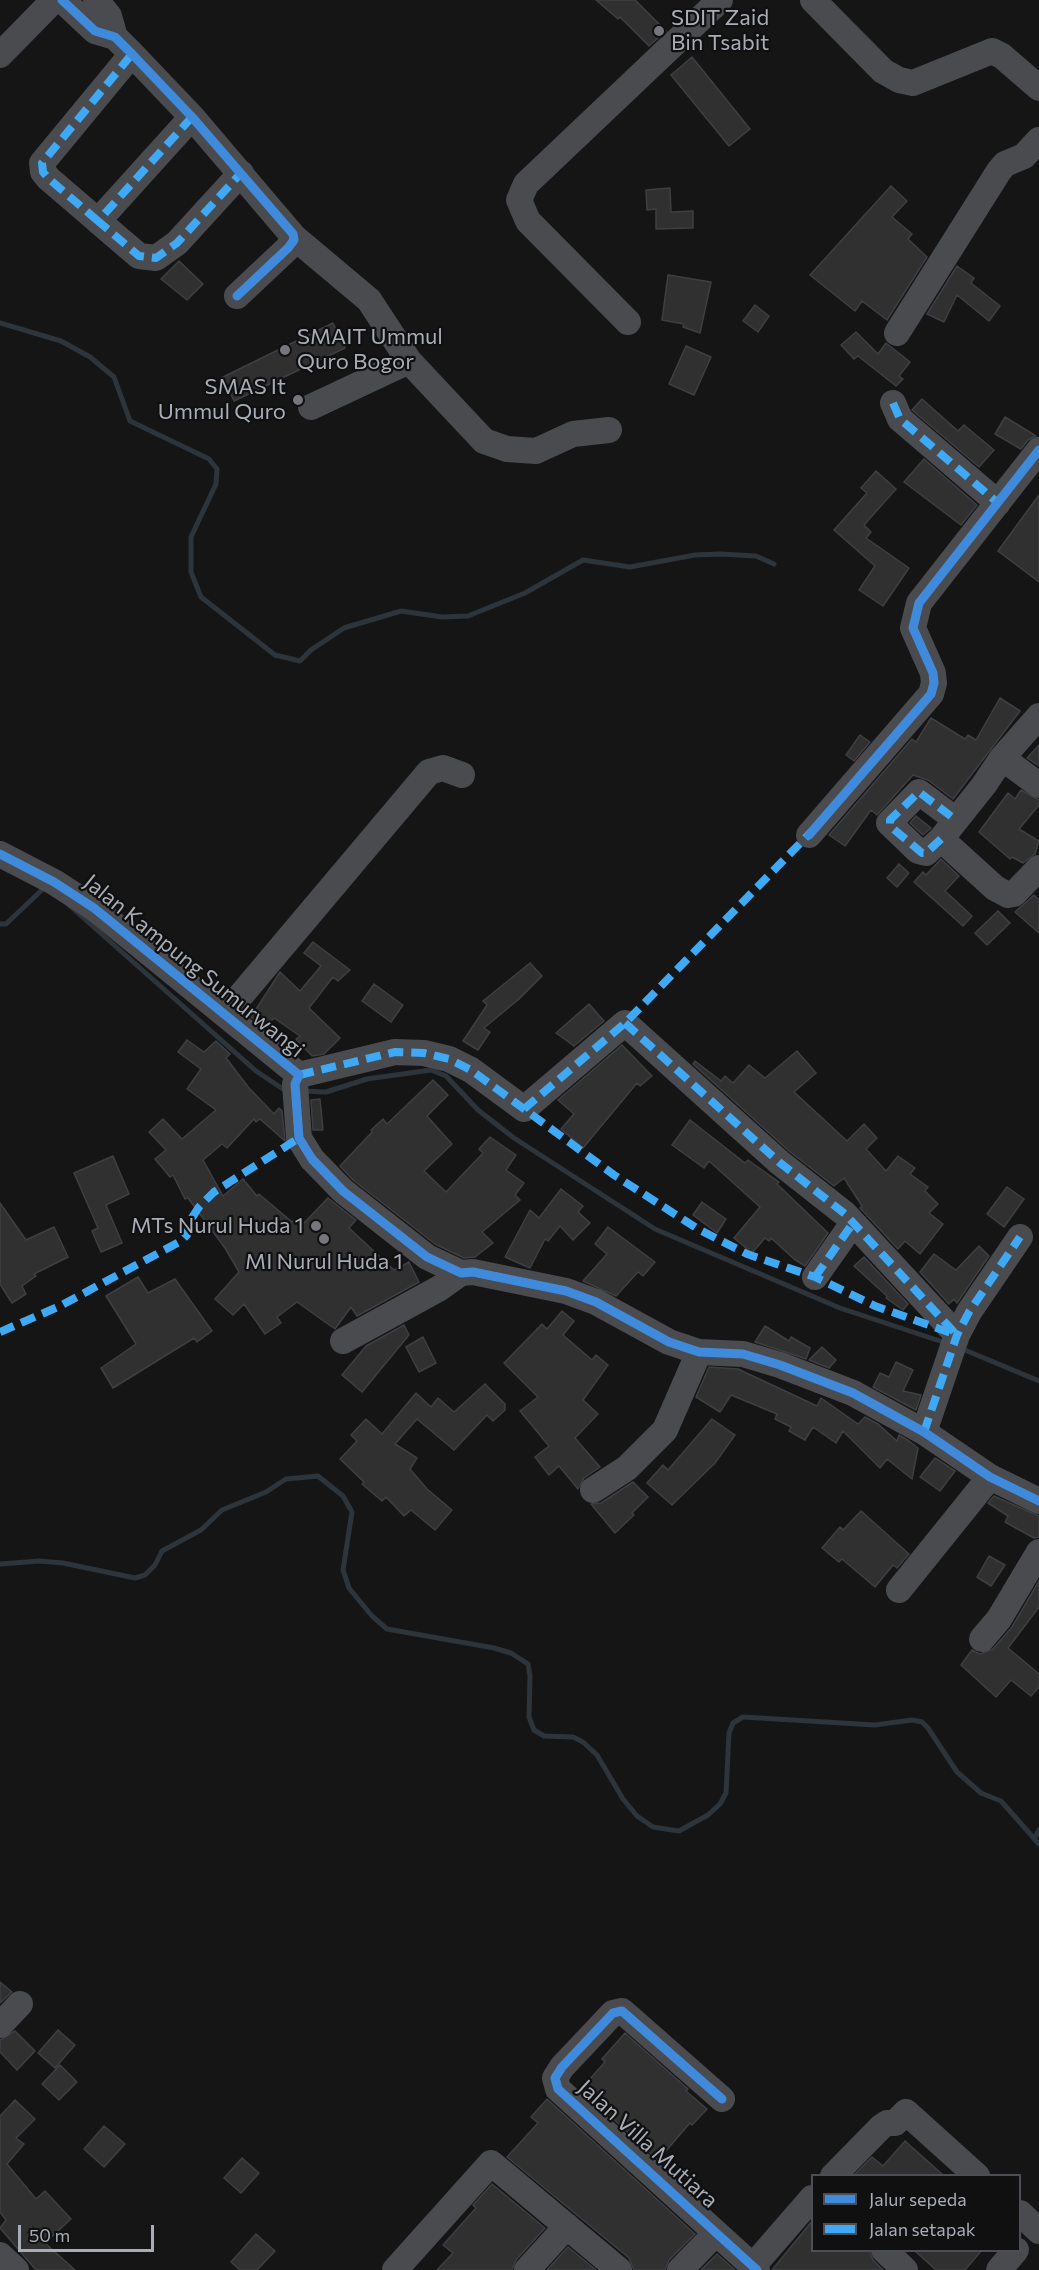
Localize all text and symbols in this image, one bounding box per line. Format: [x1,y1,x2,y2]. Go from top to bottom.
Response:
place label: SDIT Zaid Bin Tsabit [671,5,769,56]
marker: SDIT Zaid Bin Tsabit [652,24,666,38]
place label: SMAIT Ummul Quro Bogor [297,324,443,376]
marker: SMAIT Ummul Quro Bogor [278,343,292,357]
place label: SMAS It Ummul Quro [158,374,286,426]
marker: SMAS It Ummul Quro [291,393,305,407]
street label: Jalan Kampung Sumurwangi [78,869,310,1063]
place label: MTs Nurul Huda 1 [131,1213,304,1239]
marker: MTs Nurul Huda 1 [309,1219,323,1233]
marker: MI Nurul Huda 1 [317,1232,331,1246]
place label: MI Nurul Huda 1 [245,1249,403,1275]
street label: Jalan Villa Mutiara [573,2074,723,2214]
legend [811,2174,1021,2252]
text: Jalur sepeda [869,2188,967,2210]
scale bar [21,2213,158,2251]
text: Jalan setapak [869,2218,976,2240]
text: 50 m [29,2224,70,2246]

